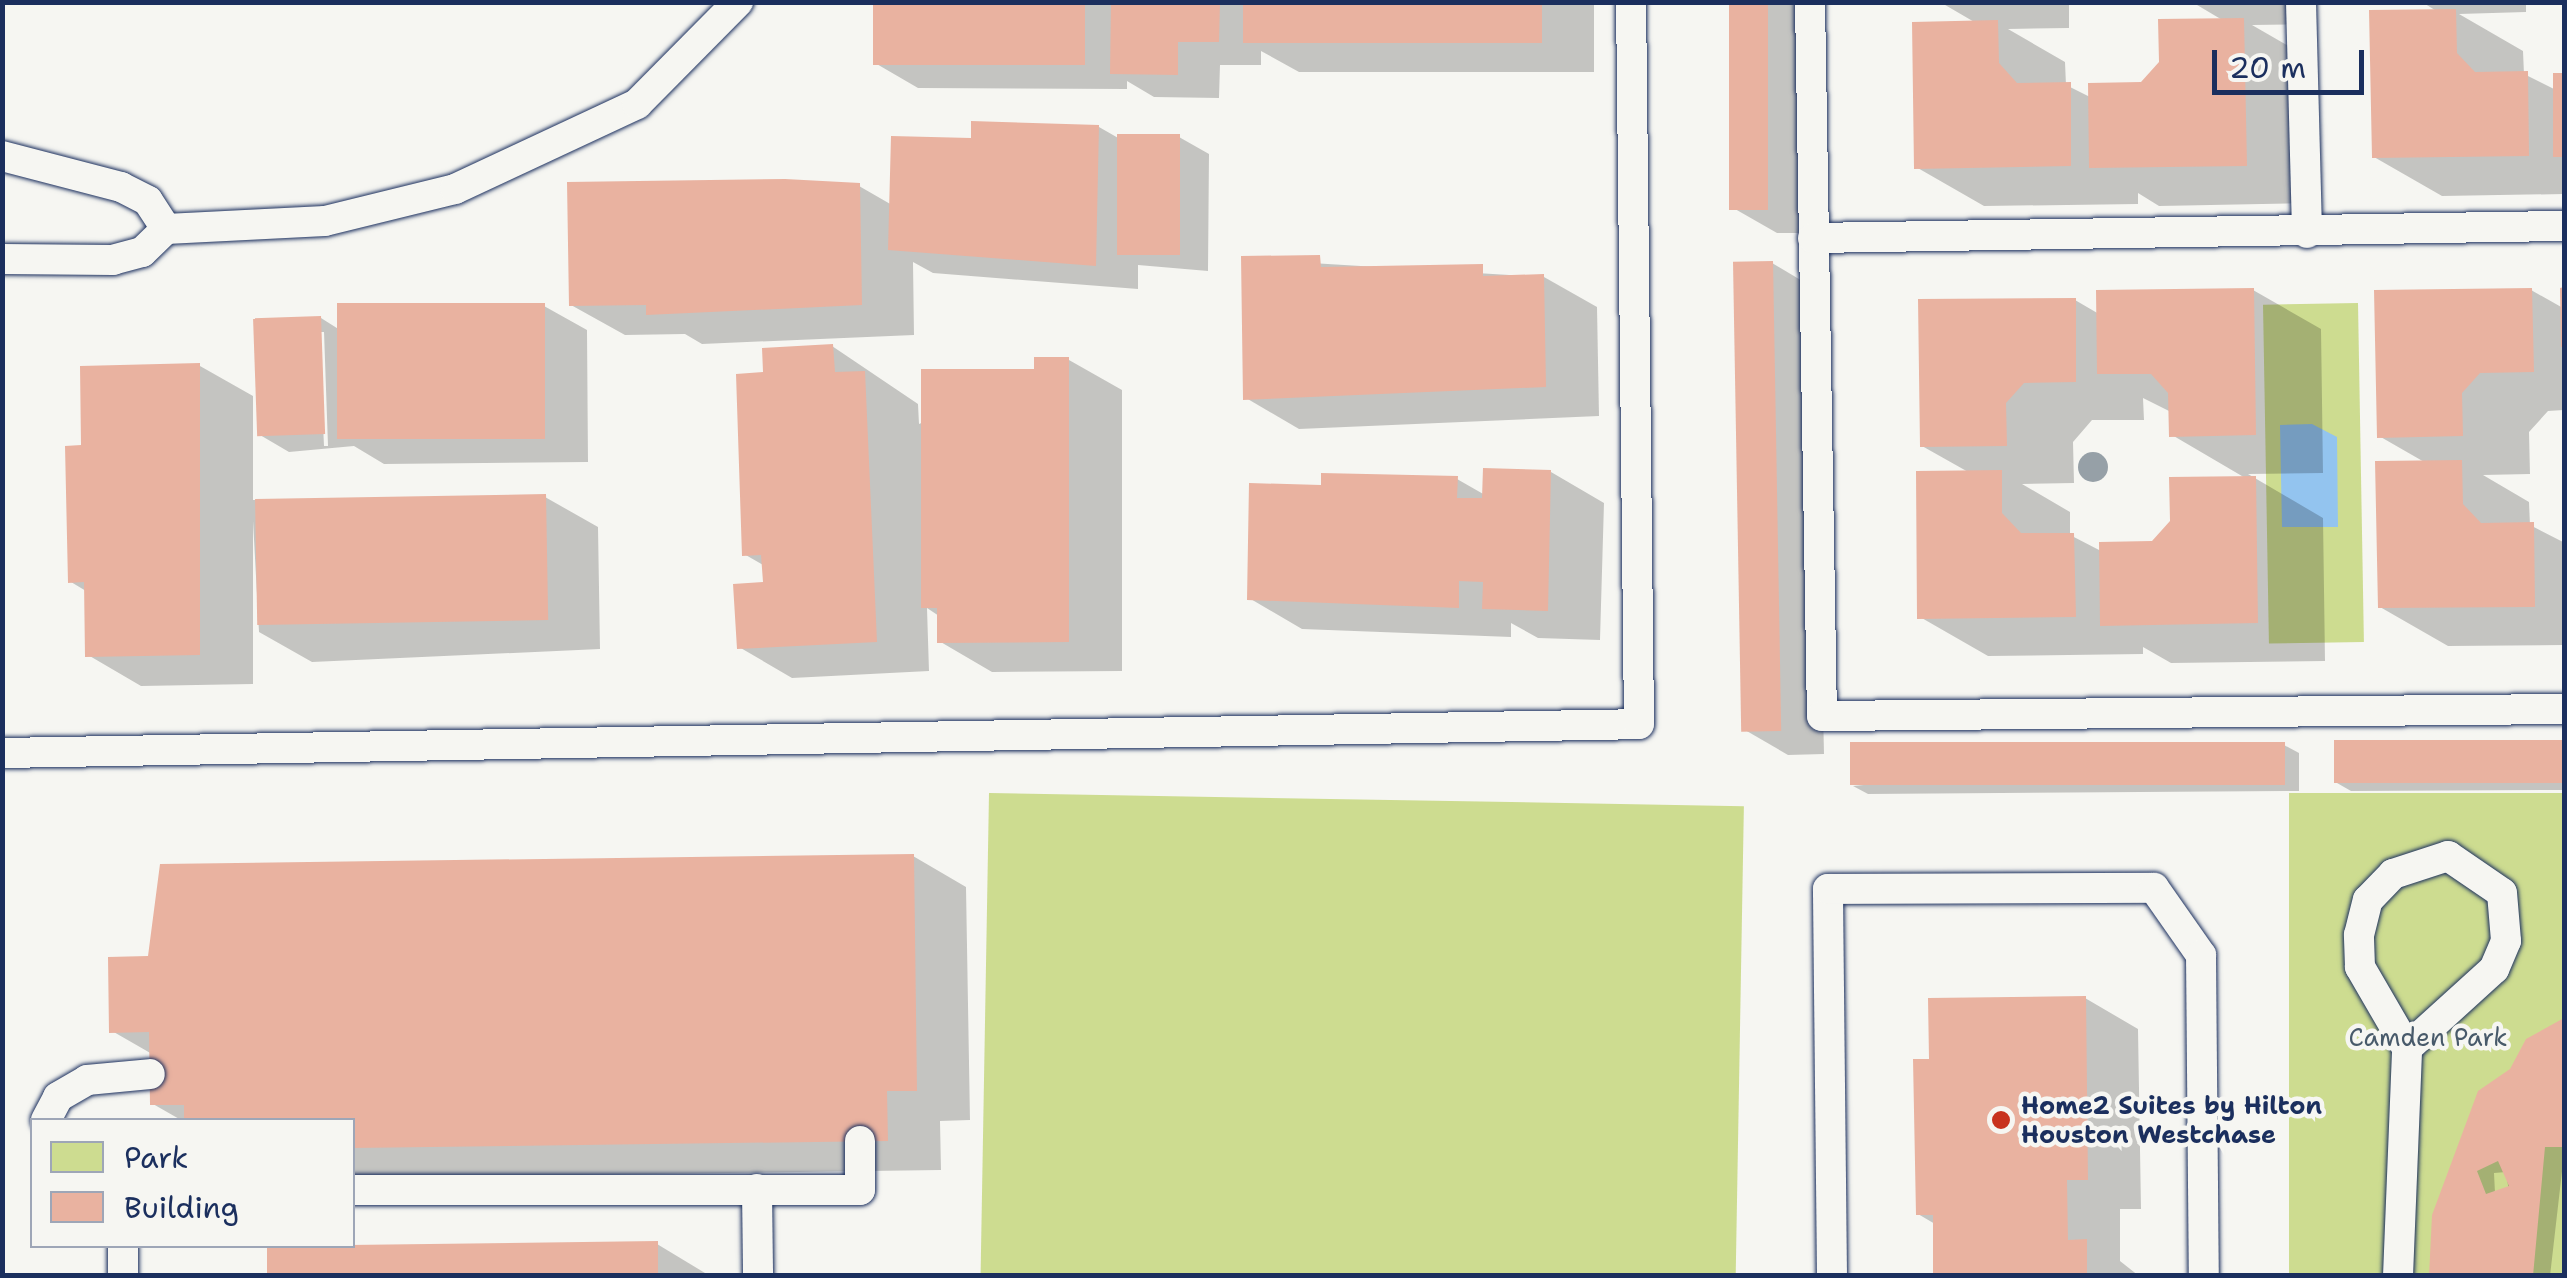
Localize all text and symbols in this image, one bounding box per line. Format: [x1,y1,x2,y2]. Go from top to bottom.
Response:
scale bar [2217,30,2370,92]
text: 20 m [2229,47,2306,88]
park label: Camden Park [2348,1022,2508,1052]
place label: Home2 Suites by Hilton Houston Westchase [2021,1091,2322,1150]
marker: Home2 Suites by Hilton Houston Westchase [1990,1109,2012,1131]
legend [30,1118,355,1248]
text: Park [124,1137,188,1178]
text: Building [124,1187,239,1228]

